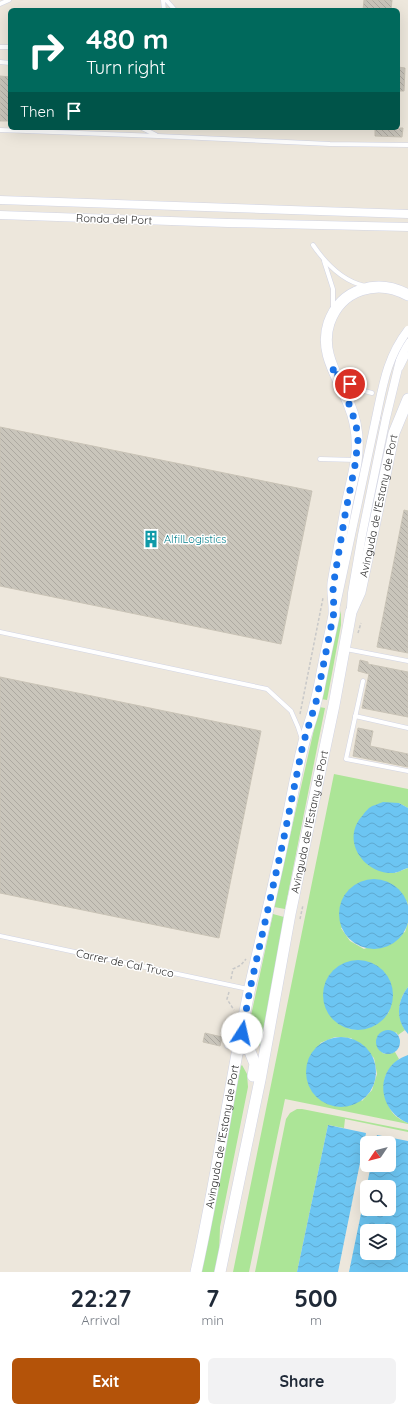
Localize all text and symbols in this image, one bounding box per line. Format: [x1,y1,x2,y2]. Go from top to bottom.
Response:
text: 480 m [86,21,169,56]
icon: right [20,24,72,76]
text: Turn right [86,56,166,79]
icon: arrive [63,100,85,122]
text: Then [20,102,55,121]
street label: Ronda del Port [76,211,153,227]
pin [333,367,367,401]
icon: arrive [339,373,361,395]
street label: Avinguda de l'Estany de Port [356,433,401,579]
building icon: AlfilLogistics [141,529,161,549]
place label: AlfilLogistics [164,532,226,546]
street label: Avinguda de l'Estany de Port [288,749,331,895]
street label: Carrer de Cal Truco [75,946,176,980]
position arrow [221,1012,263,1054]
street label: Avinguda de l'Estany de Port [202,1063,242,1210]
north arrow [360,1136,396,1172]
map controls [360,1136,396,1260]
button: search [360,1180,396,1216]
button: layers [360,1224,396,1260]
text: 22:27 [70,1283,131,1313]
text: 7 [206,1283,219,1313]
text: 500 [294,1283,338,1313]
text: Arrival [81,1312,120,1328]
text: min [202,1312,224,1328]
text: m [310,1312,322,1328]
button: Exit [12,1358,200,1404]
button: Share [208,1358,396,1404]

